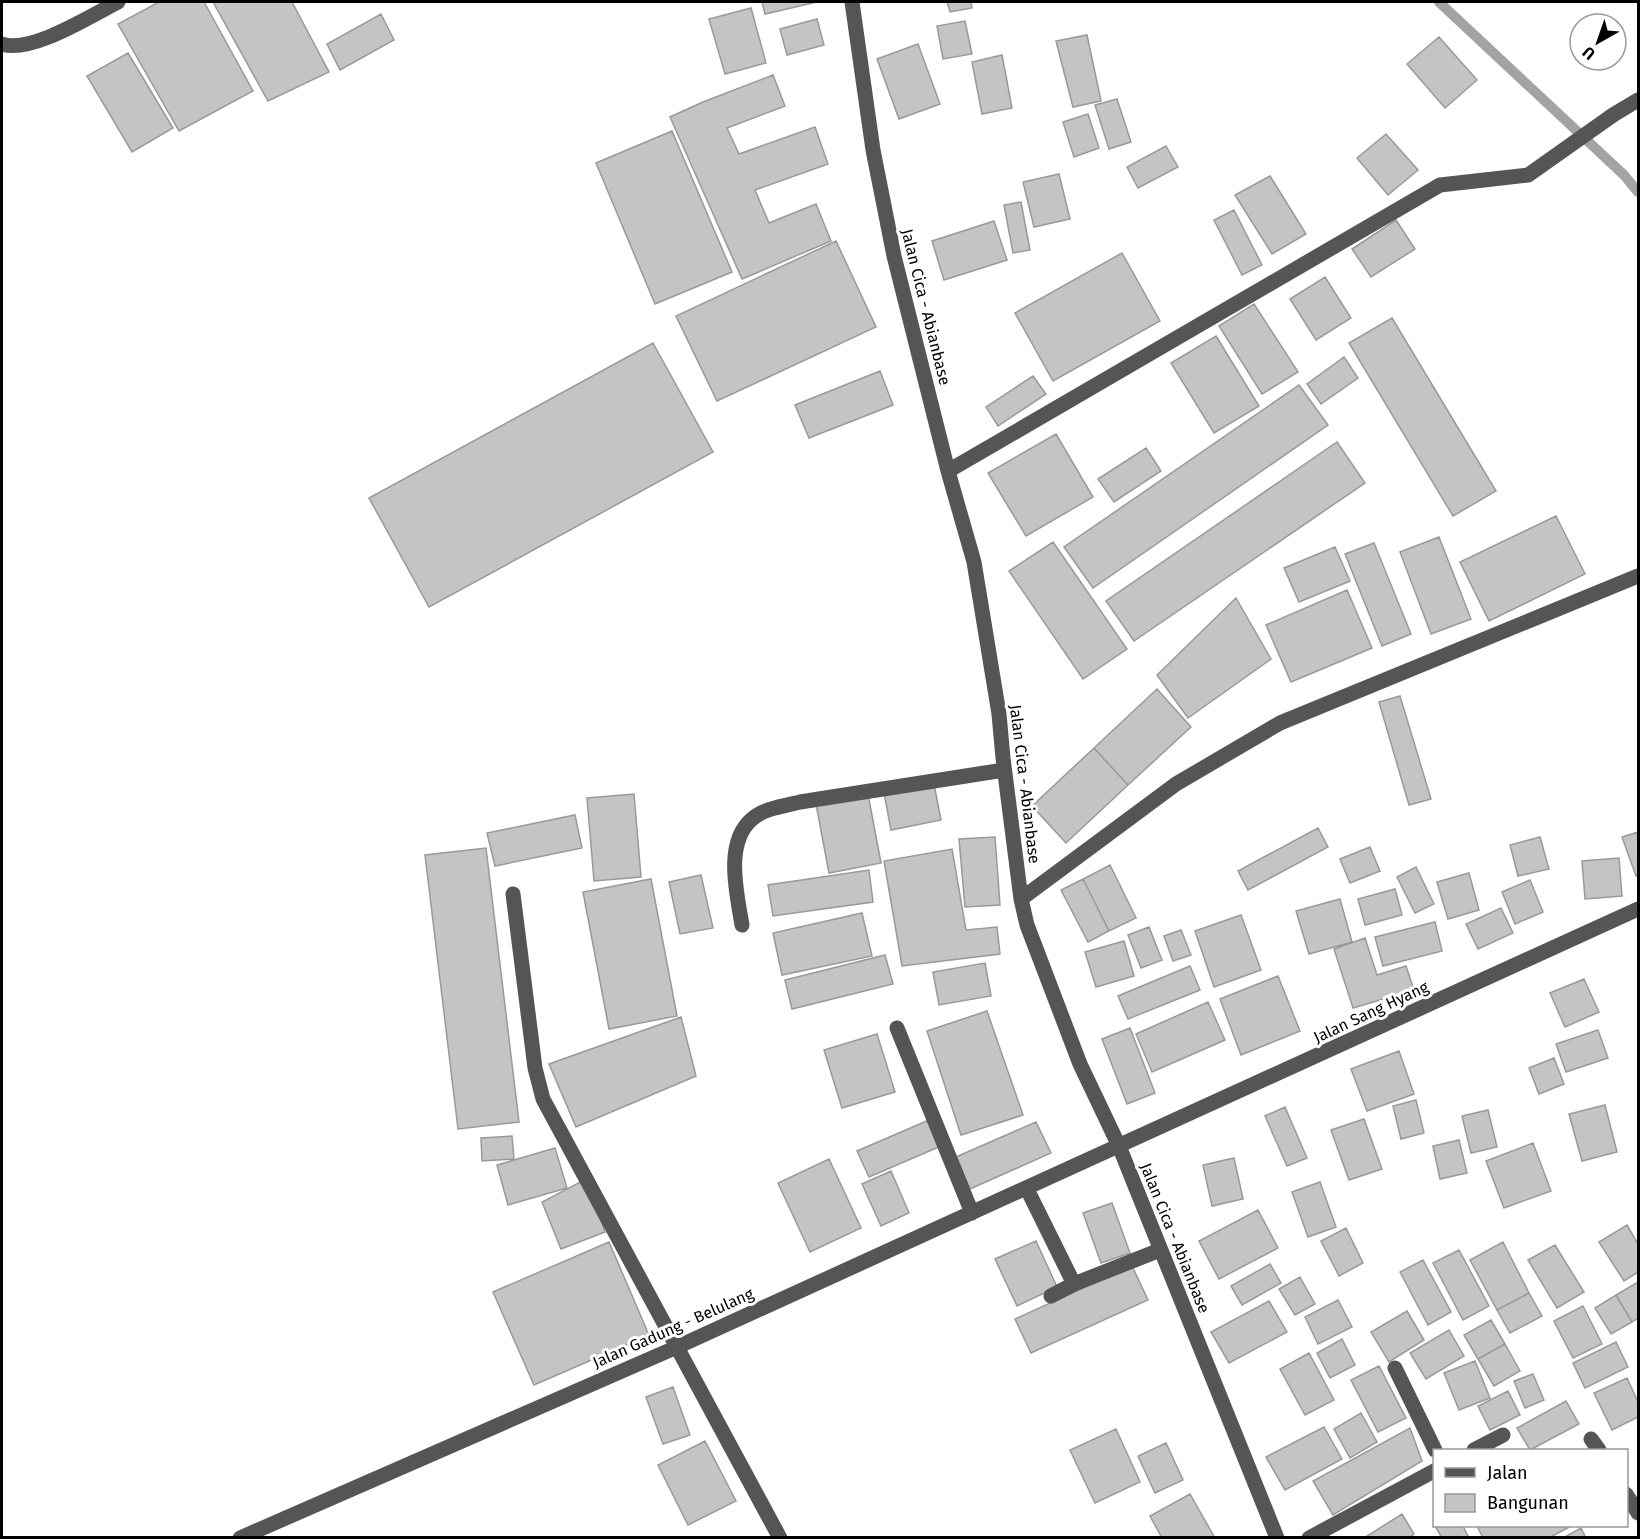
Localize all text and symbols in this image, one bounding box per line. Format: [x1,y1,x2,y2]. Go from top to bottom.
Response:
north arrow [1568,12,1628,72]
text: U [1579,42,1599,64]
street label: Jalan Cica - Abianbase [897,227,955,387]
street label: Jalan Cica - Abianbase [1006,703,1044,865]
street label: Jalan Sang Hyang [1311,977,1432,1047]
street label: Jalan Cica - Abianbase [1136,1160,1214,1316]
street label: Jalan Gadung - Belulang [590,1284,757,1372]
legend [1433,1449,1628,1527]
text: Jalan [1487,1462,1528,1484]
text: Bangunan [1487,1492,1569,1514]

